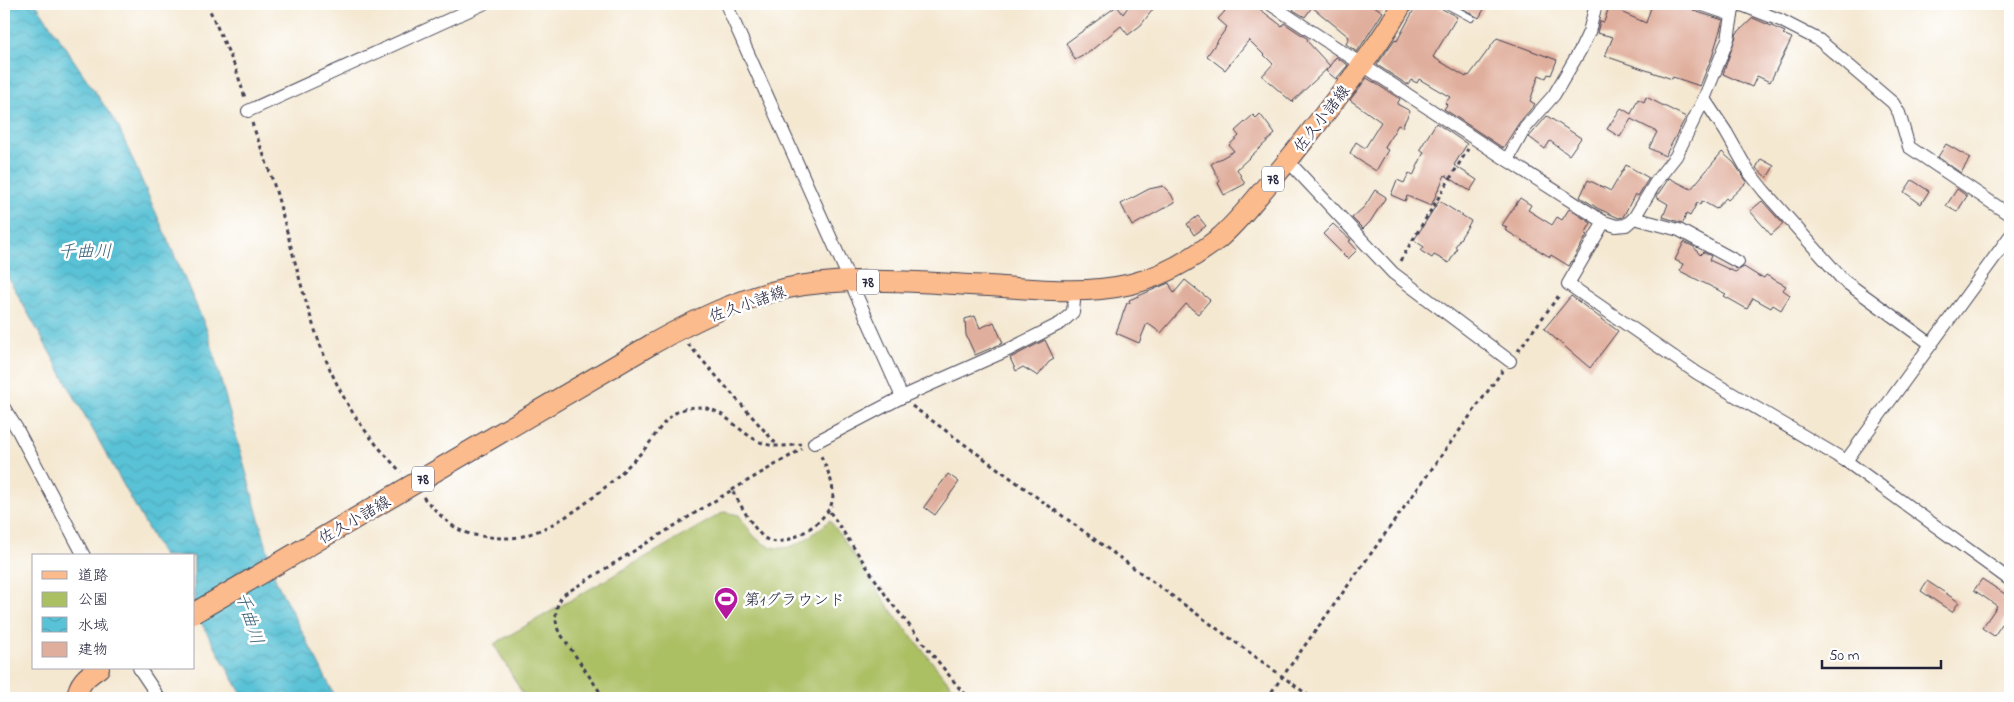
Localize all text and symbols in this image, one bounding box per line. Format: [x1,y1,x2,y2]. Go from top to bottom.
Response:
street label: 佐久小諸線 [1288,80,1357,158]
road number: 78 [1262,166,1284,192]
water label: 千曲川 [58,240,112,266]
road number: 78 [857,270,879,294]
street label: 佐久小諸線 [706,281,789,329]
road number: 78 [412,466,434,492]
street label: 佐久小諸線 [314,490,396,551]
legend [32,554,195,670]
text: 道路 [78,565,108,587]
sports icon: 第1グラウンド [713,586,739,620]
text: 公園 [78,589,108,611]
water label: 千曲川 [227,589,269,648]
place label: 第1グラウンド [744,589,845,613]
text: 水域 [78,615,108,637]
scale bar [1822,637,1940,669]
text: 建物 [78,639,108,661]
text: 50 m [1829,645,1860,667]

